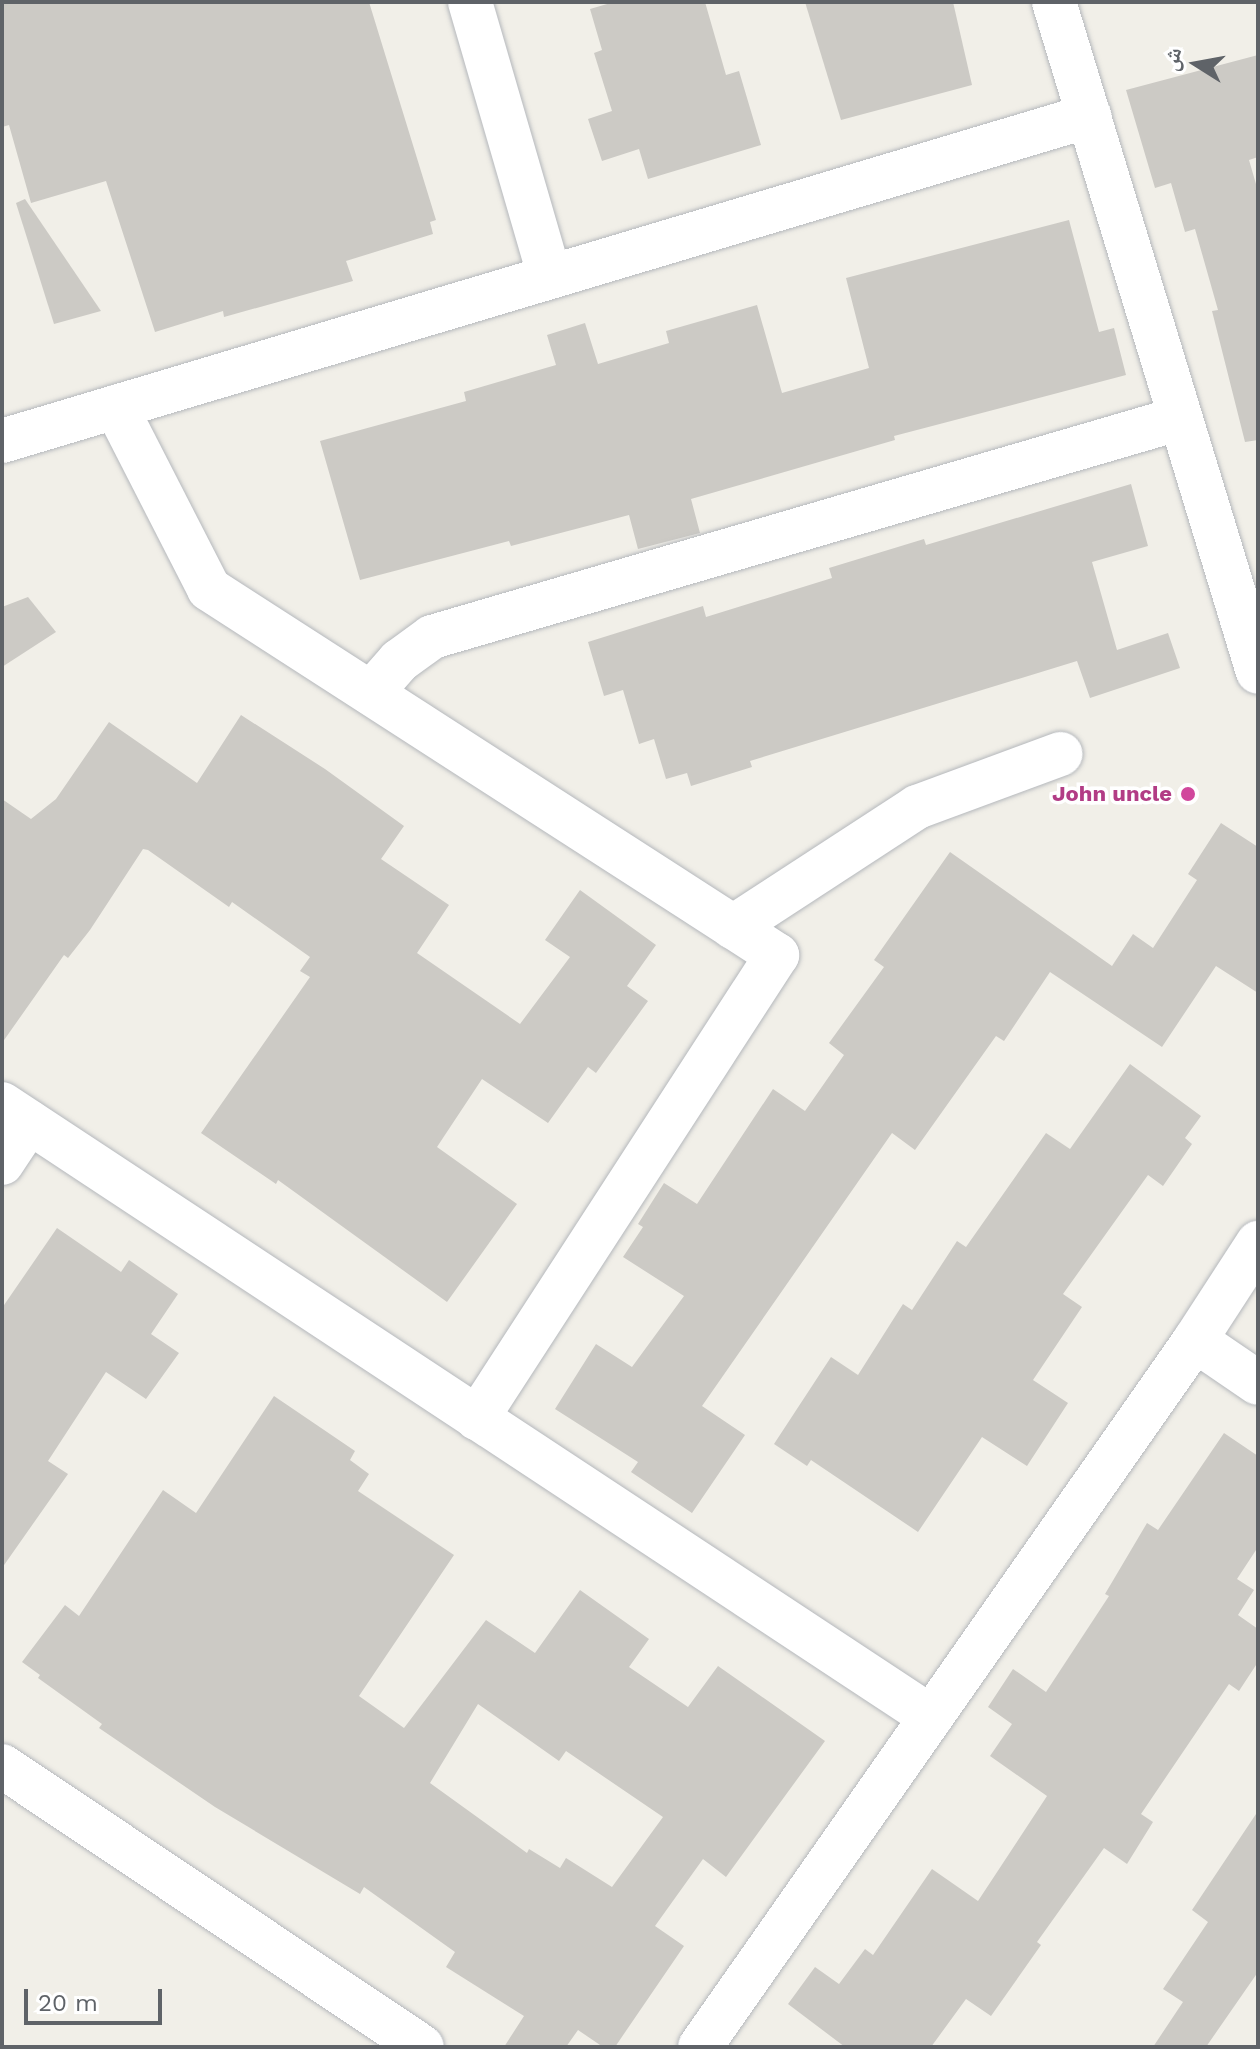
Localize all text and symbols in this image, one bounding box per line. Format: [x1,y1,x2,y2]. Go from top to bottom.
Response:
north arrow [1156,24,1236,104]
text: ش [1157,45,1186,73]
place label: John uncle [1052,781,1172,807]
marker: John uncle [1179,785,1197,803]
scale bar [28,1973,166,2023]
text: 20 m [38,1989,98,2017]

